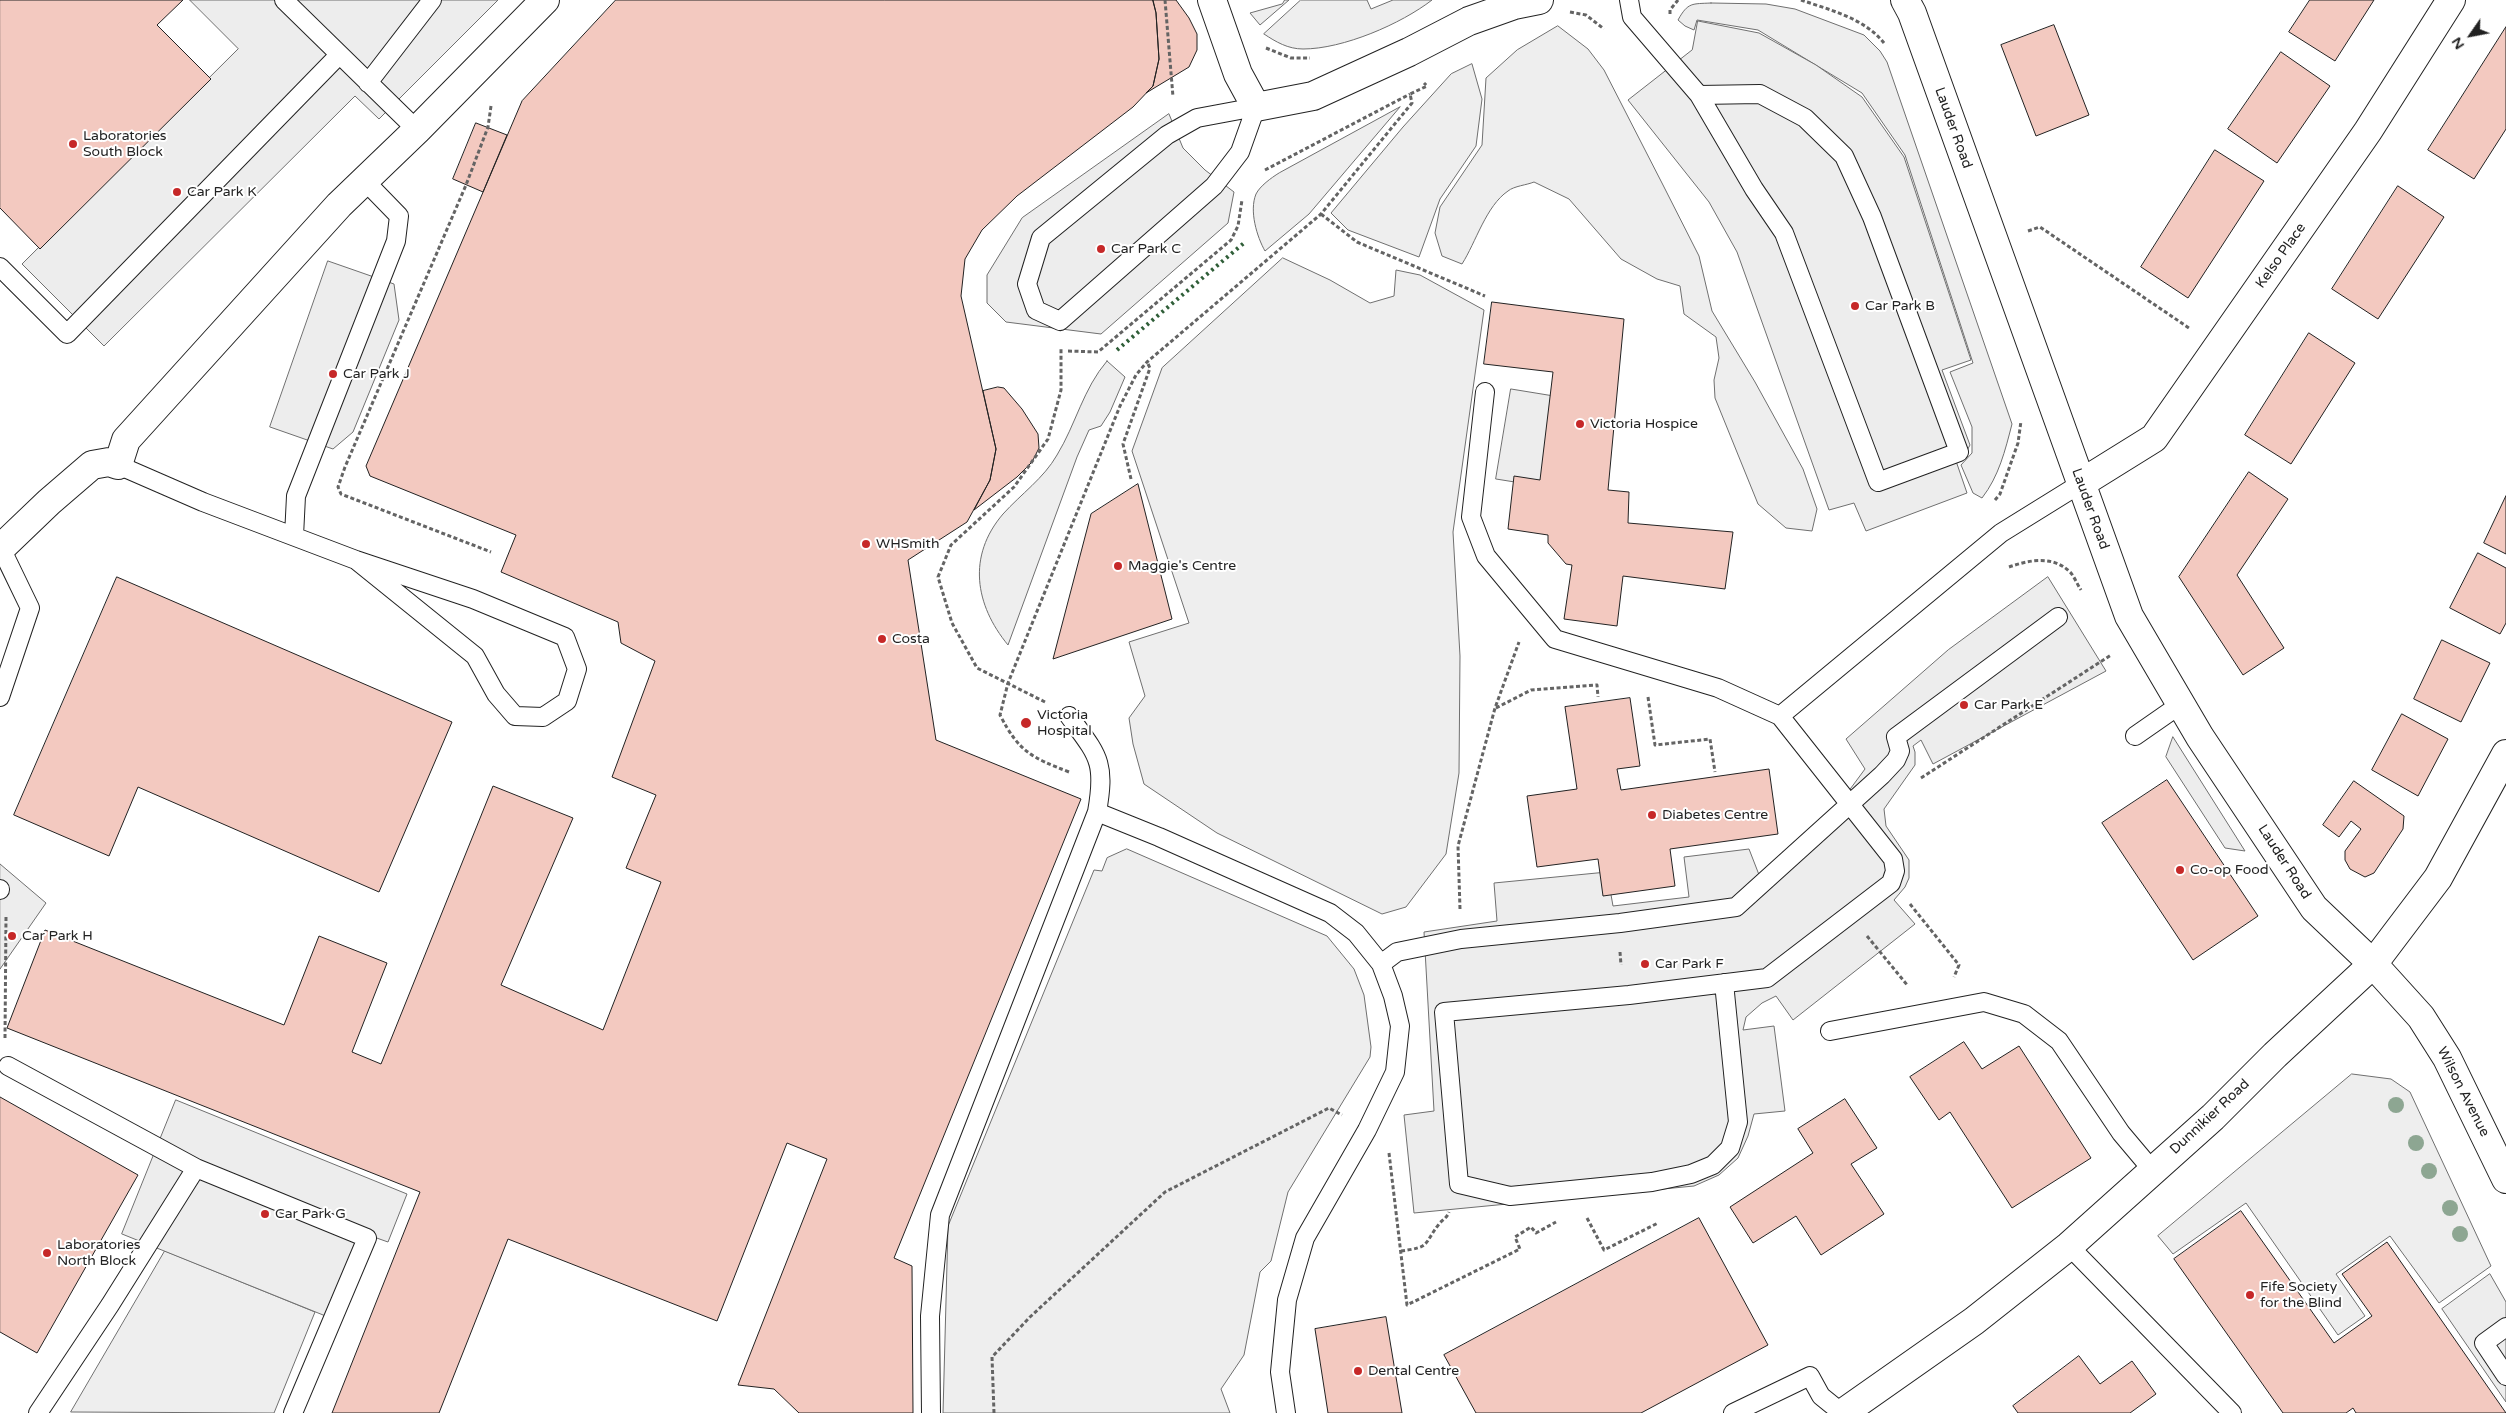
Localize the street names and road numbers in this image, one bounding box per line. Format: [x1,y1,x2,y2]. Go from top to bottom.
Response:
street label: Lauder Road [1931,85,1975,171]
street label: Kelso Place [2252,220,2310,292]
street label: Lauder Road [2068,466,2112,552]
street label: Lauder Road [2254,822,2314,902]
street label: Wilson Avenue [2433,1044,2493,1140]
street label: Dunnikier Road [2167,1076,2253,1158]

